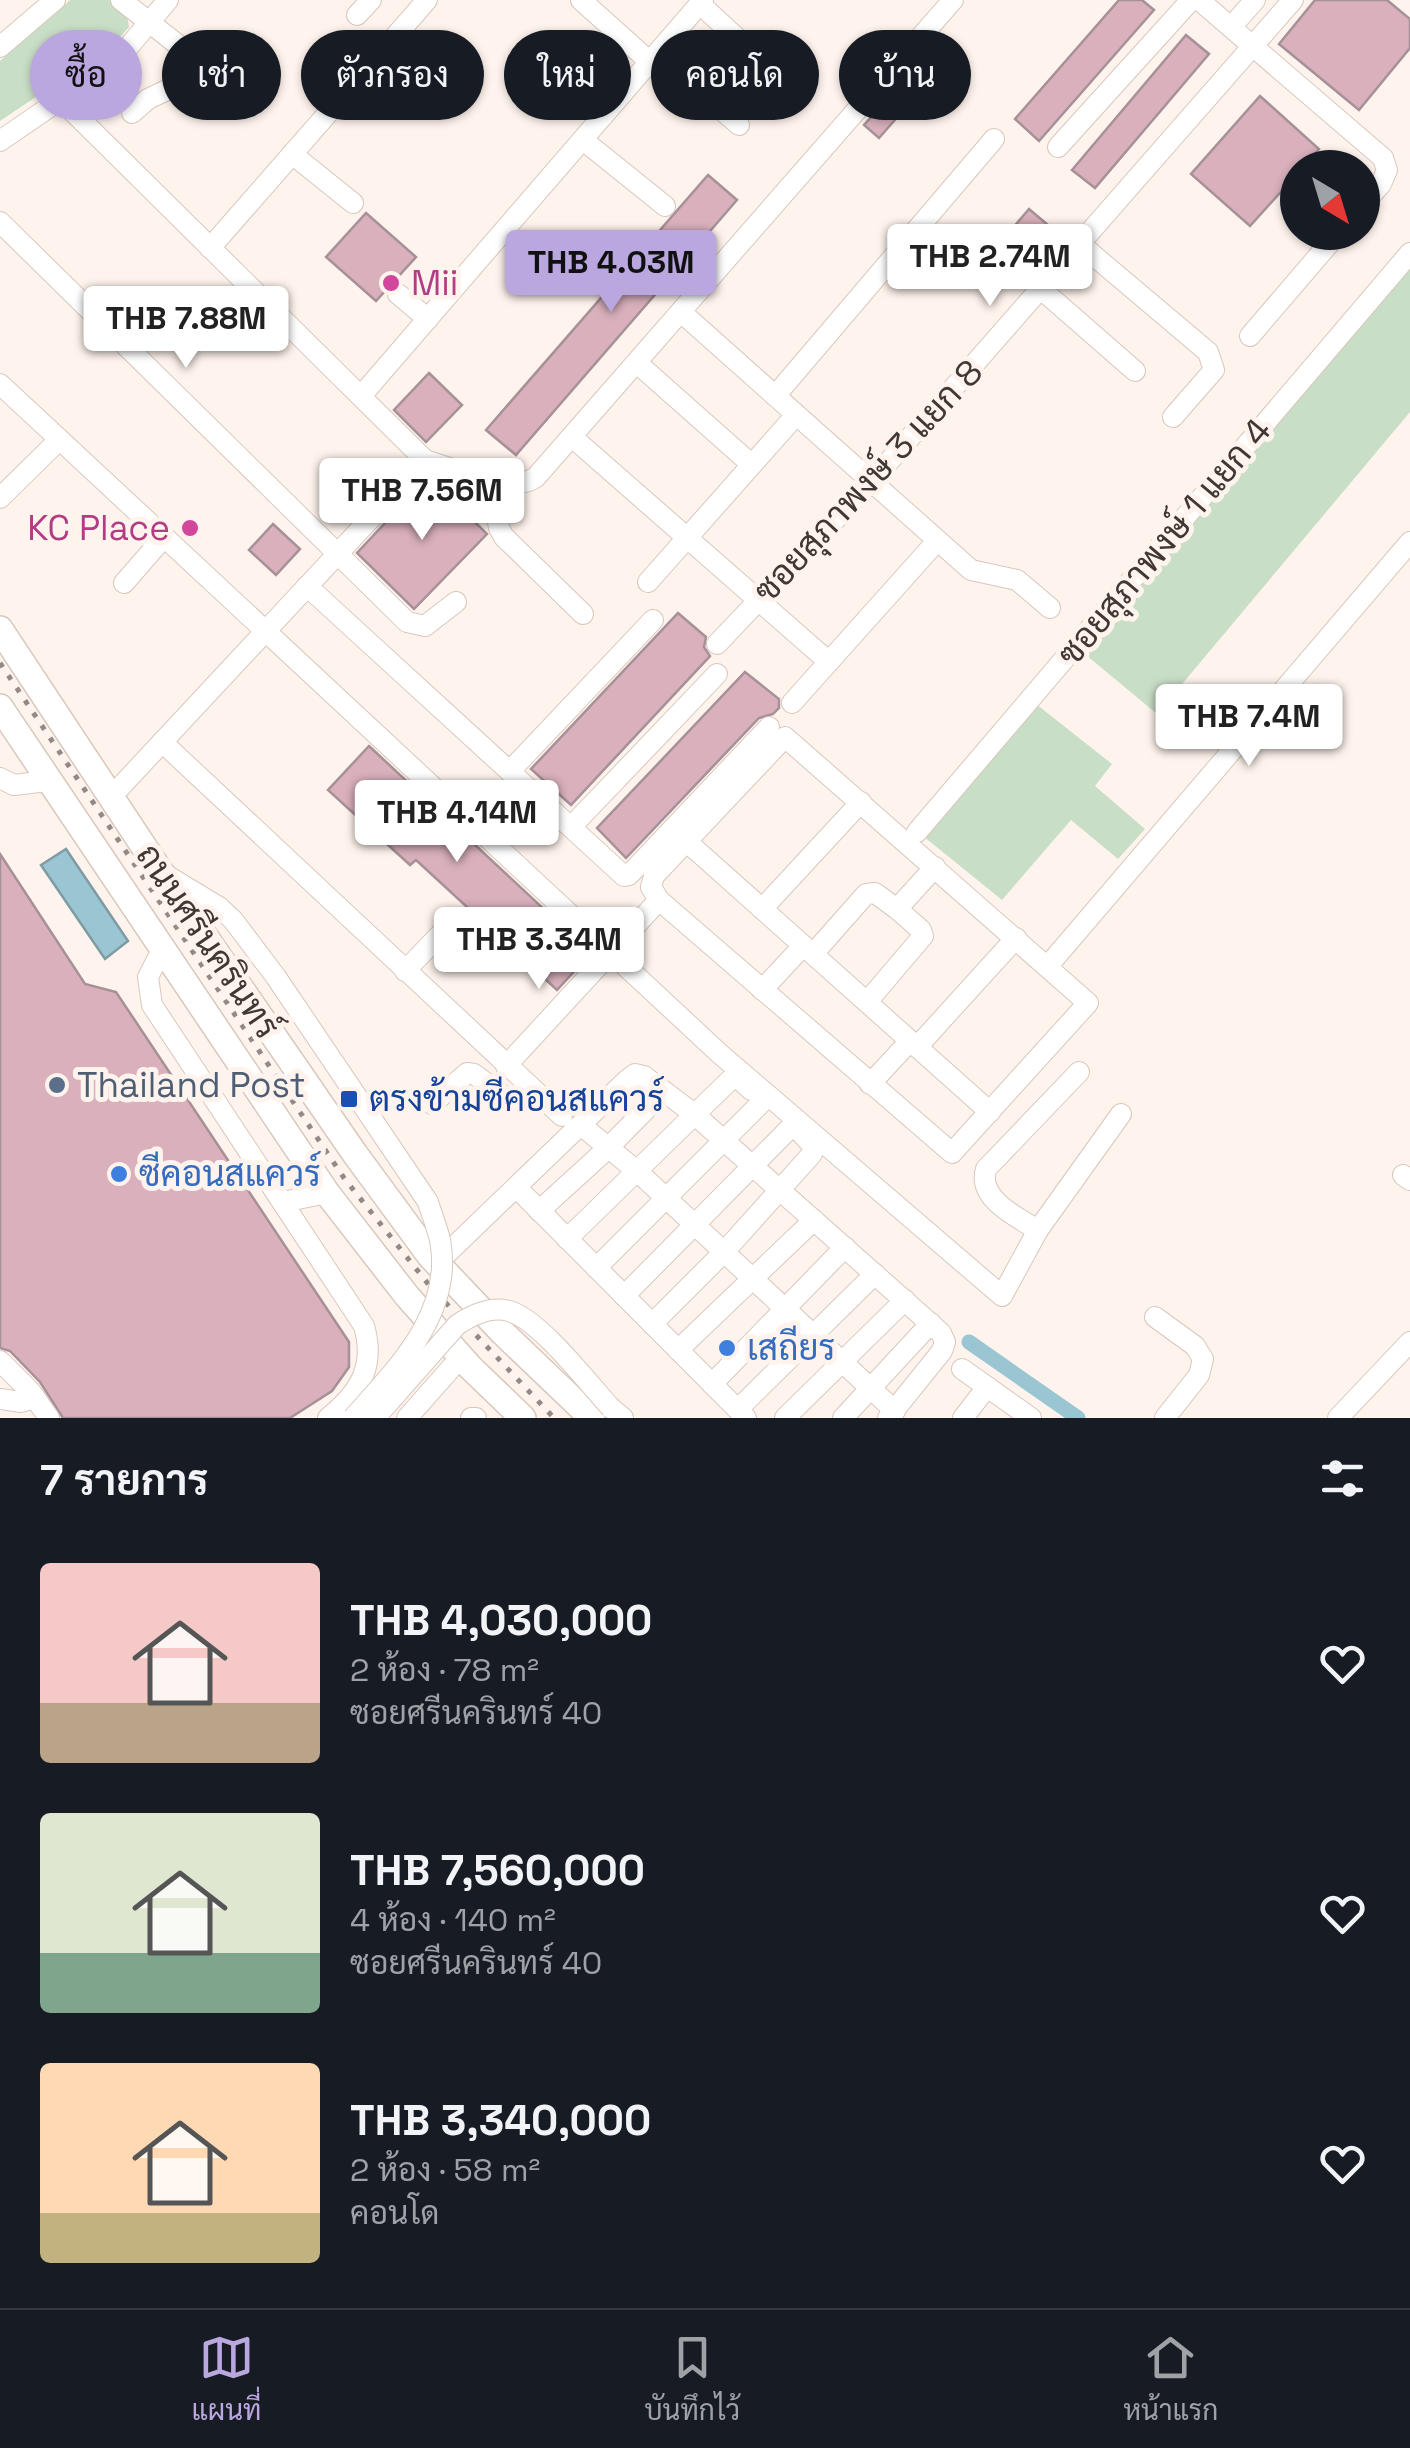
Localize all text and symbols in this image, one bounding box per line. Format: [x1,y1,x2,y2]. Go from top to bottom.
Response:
chip: ซื้อ [30,30,142,120]
chip: เช่า [162,30,281,120]
chip: ตัวกรอง [301,30,484,120]
chip: ใหม่ [504,30,631,120]
chip: คอนโด [651,30,819,120]
chip: บ้าน [839,30,971,120]
north arrow [1280,150,1380,250]
map controls [1280,150,1380,250]
pin: THB 2.74M [876,224,1104,309]
pin: THB 4.03M [497,230,725,315]
text: THB 2.74M [909,236,1071,276]
text: THB 4.03M [527,242,695,282]
place label: Mii [411,261,458,305]
marker: Mii [380,272,402,294]
pin: THB 7.88M [72,286,300,371]
text: THB 7.88M [106,298,266,338]
street label: ซอยสุภาพงษ์ 3 แยก 8 [743,350,993,613]
street label: ซอยสุภาพงษ์ 1 แยก 4 [1047,409,1282,676]
pin: THB 7.56M [308,458,536,543]
text: THB 7.56M [341,470,503,510]
place label: KC Place [27,506,170,550]
marker: KC Place [179,517,201,539]
pin: THB 7.4M [1146,684,1352,769]
text: THB 7.4M [1178,696,1320,736]
pin: THB 4.14M [343,780,571,865]
text: THB 4.14M [377,792,537,832]
street label: ถนนศรีนครินทร์ [127,835,290,1047]
pin: THB 3.34M [425,907,653,992]
text: THB 3.34M [456,919,622,959]
place label: Thailand Post [77,1063,306,1107]
marker: Thailand Post [46,1074,68,1096]
place label: ตรงข้ามซีคอนสแควร์ [369,1076,664,1121]
marker: ตรงข้ามซีคอนสแควร์ [338,1088,360,1110]
place label: ซีคอนสแควร์ [139,1151,321,1196]
marker: ซีคอนสแควร์ [108,1163,130,1185]
place label: เสถียร [747,1325,835,1370]
marker: เสถียร [716,1337,738,1359]
icon: filters [1315,1451,1370,1506]
text: 7 รายการ [40,1454,208,1507]
text: THB 4,030,000 [350,1594,652,1647]
icon: home [120,1603,240,1723]
icon: heart [1315,1636,1370,1691]
text: 2 ห้อง · 78 m² [350,1650,539,1690]
text: ซอยศรีนครินทร์ 40 [350,1693,602,1733]
text: THB 7,560,000 [350,1844,645,1897]
icon: home [120,1853,240,1973]
icon: heart [1315,1886,1370,1941]
text: 4 ห้อง · 140 m² [350,1900,556,1940]
text: ซอยศรีนครินทร์ 40 [350,1943,602,1983]
text: THB 3,340,000 [350,2094,651,2147]
icon: home [120,2103,240,2223]
icon: heart [1315,2136,1370,2191]
text: 2 ห้อง · 58 m² [350,2150,540,2190]
text: คอนโด [350,2193,440,2233]
tab: แผนที่ [192,2330,261,2428]
tab: บันทึกไว้ [645,2330,740,2428]
tab: หน้าแรก [1123,2330,1218,2428]

